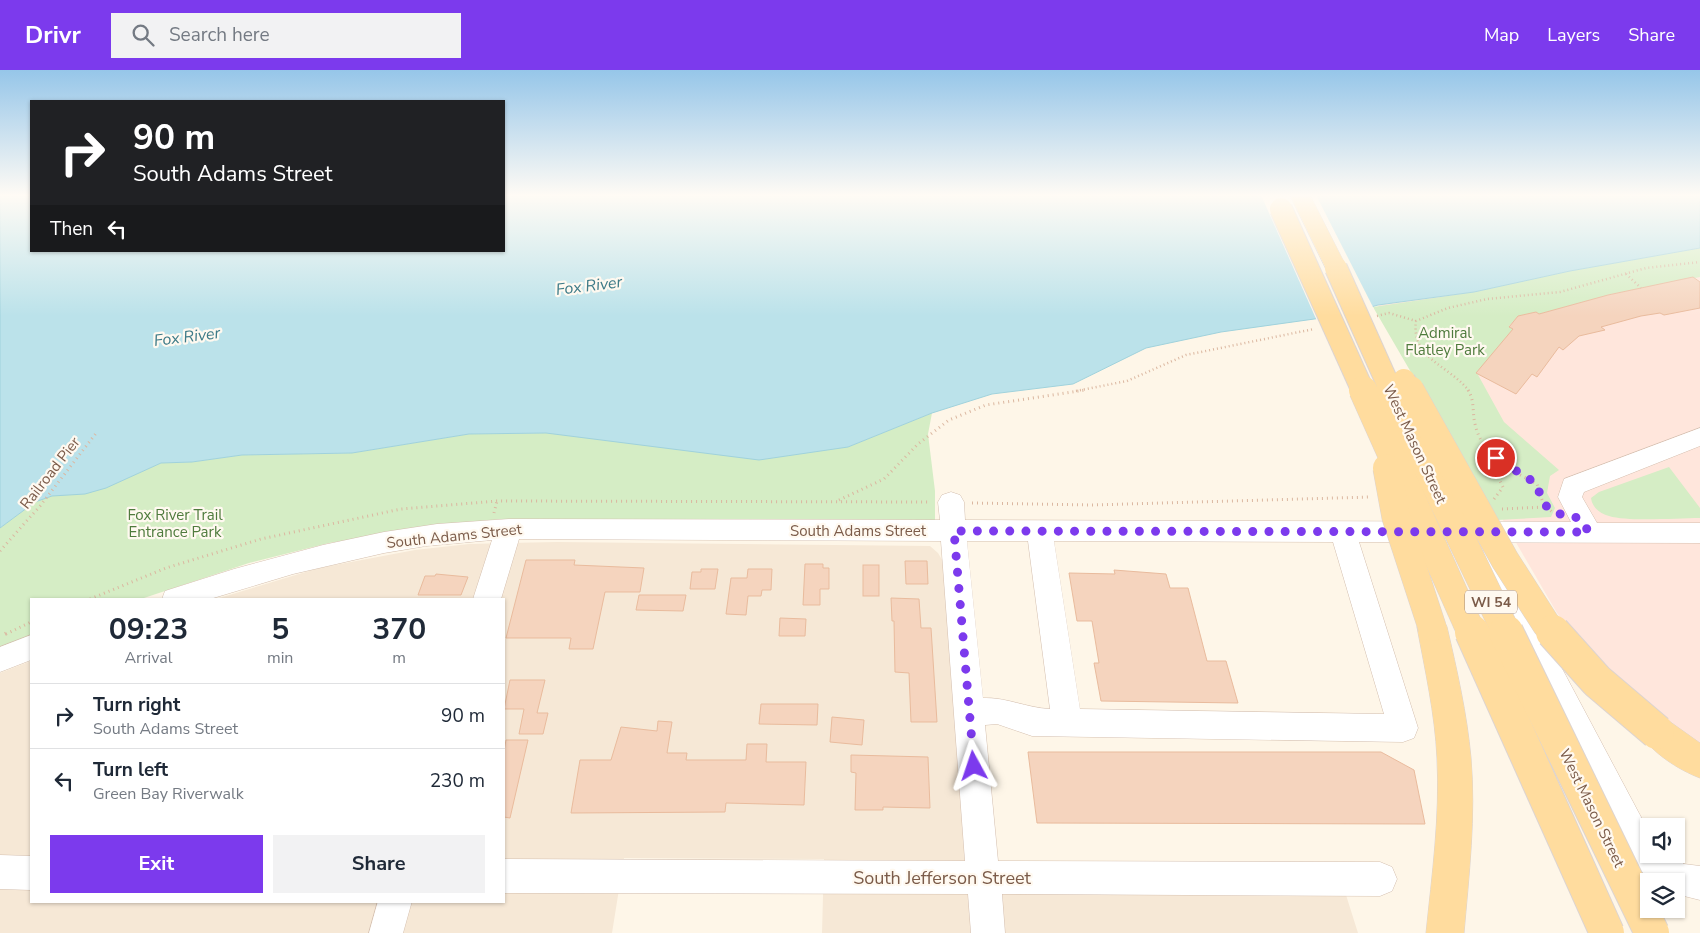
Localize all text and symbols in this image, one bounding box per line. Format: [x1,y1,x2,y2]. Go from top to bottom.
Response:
search box [111,13,461,58]
text: Drivr [25,19,81,51]
icon: search [129,21,157,49]
text: Search here [169,22,270,48]
text: Map [1484,23,1519,47]
text: Layers [1547,23,1600,47]
text: Share [1628,23,1675,47]
text: 90 m [133,114,215,161]
icon: right [50,120,115,185]
text: South Adams Street [133,159,332,189]
icon: left [103,215,131,243]
text: Then [50,216,93,242]
water label: Fox River [555,271,625,301]
water label: Fox River [153,322,223,352]
park label: Admiral Flatley Park [1405,323,1485,360]
street label: West Mason Street [1379,381,1452,508]
street label: Railroad Pier [16,432,85,513]
pin [1475,437,1517,479]
icon: arrive [1482,444,1510,472]
park label: Fox River Trail Entrance Park [127,505,223,542]
street label: South Adams Street [385,519,523,553]
street label: South Adams Street [790,521,927,541]
road number: WI 54 [1465,590,1517,614]
text: 09:23 [109,609,188,650]
text: 5 [271,609,289,650]
text: 370 [372,609,426,650]
text: Arrival [124,647,173,669]
text: min [267,647,293,669]
text: m [392,647,406,669]
text: Turn right [93,692,180,718]
icon: right [50,702,78,730]
text: 90 m [441,703,485,729]
text: South Adams Street [93,718,238,740]
position arrow [947,739,999,791]
street label: West Mason Street [1555,745,1630,871]
text: Turn left [93,757,168,783]
icon: left [50,767,78,795]
text: 230 m [430,768,485,794]
text: Green Bay Riverwalk [93,783,244,805]
map controls [1640,818,1685,918]
button: sound [1640,818,1685,863]
button: Exit [50,835,263,893]
button: Share [273,835,485,893]
street label: South Jefferson Street [853,866,1032,890]
button: layers [1640,873,1685,918]

